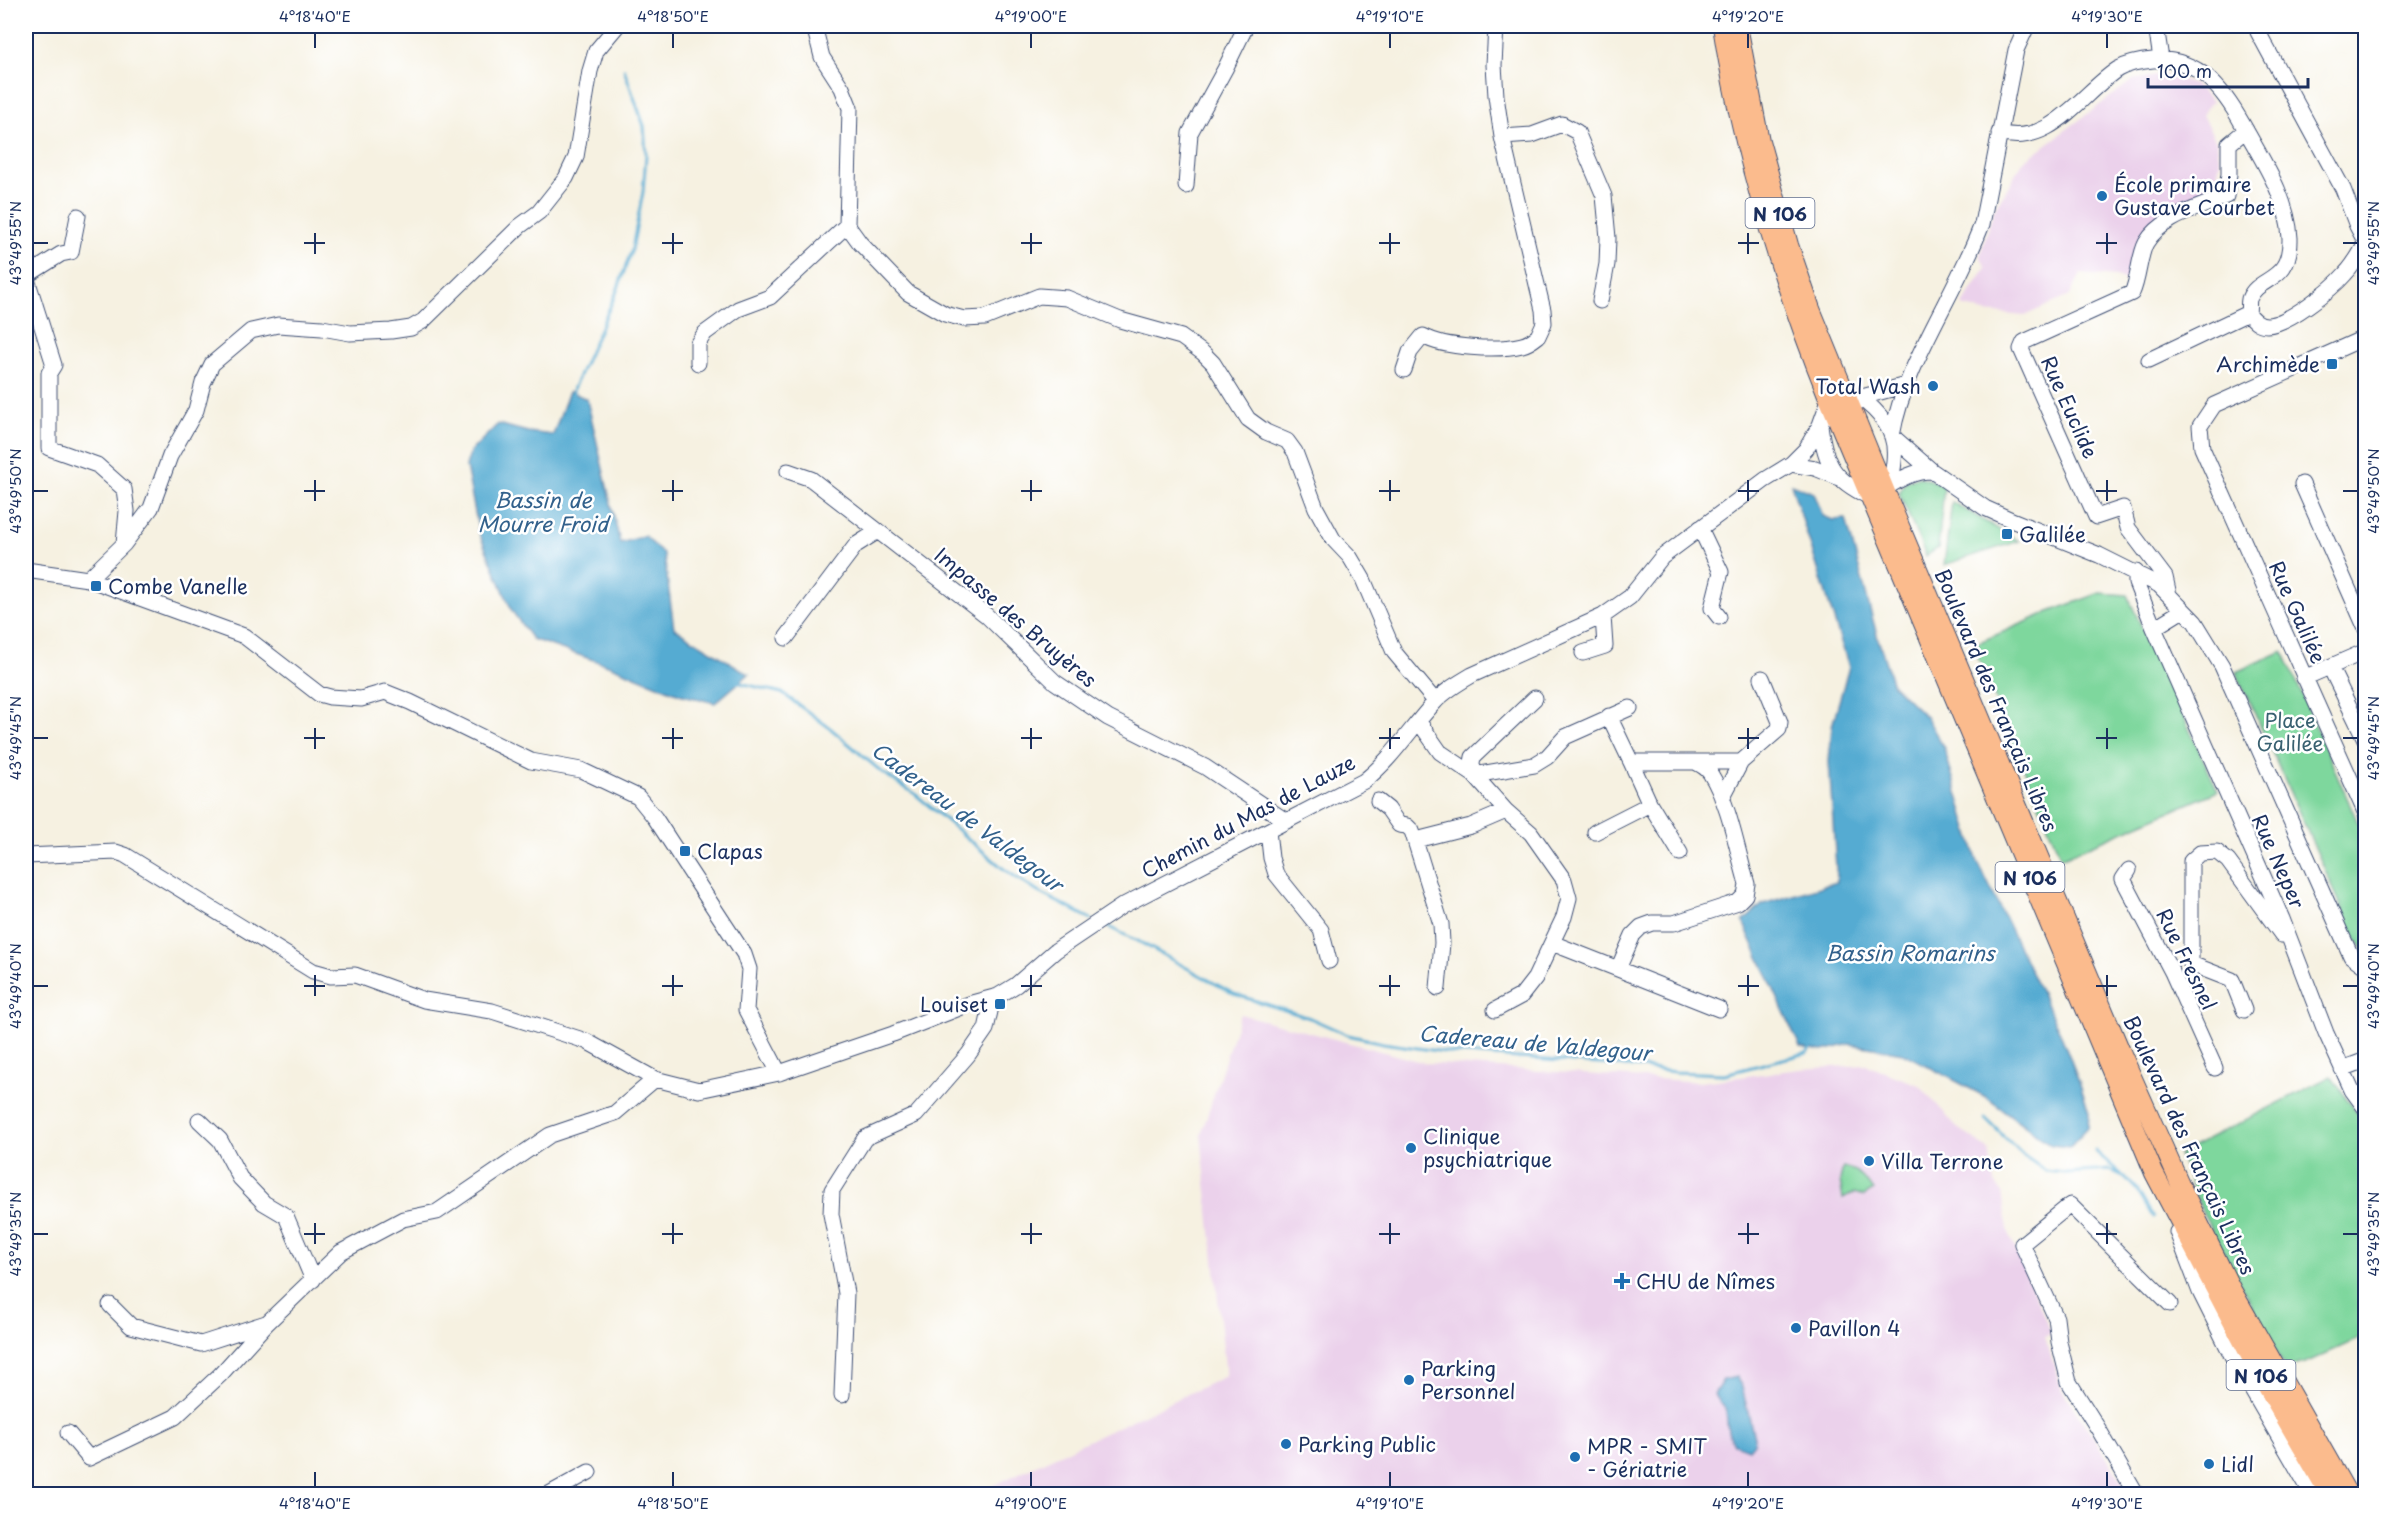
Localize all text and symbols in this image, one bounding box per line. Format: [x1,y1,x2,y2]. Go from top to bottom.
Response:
text: 4°18'40"E [279,4,351,27]
text: 4°18'50"E [637,4,709,27]
text: 4°19'00"E [995,4,1067,27]
text: 4°19'10"E [1356,4,1424,27]
text: 4°19'20"E [1712,4,1784,27]
text: 4°19'30"E [2071,4,2143,27]
scale bar [2148,51,2308,89]
text: 100 m [2157,57,2212,84]
place label: École primaire Gustave Courbet [2114,169,2275,222]
marker: École primaire Gustave Courbet [2095,189,2109,203]
road number: N 106 [1746,198,1814,228]
text: 43°49'55"N [3,201,26,285]
text: 43°49'55"N [2361,201,2384,285]
place label: Archimède [2216,349,2320,379]
street label: Rue Euclide [2034,351,2106,463]
marker: Archimède [2325,357,2339,371]
place label: Total Wash [1815,371,1921,401]
marker: Total Wash [1926,379,1940,393]
text: 43°49'50"N [3,448,26,534]
text: 43°49'50"N [2361,448,2384,534]
water label: Bassin de Mourre Froid [478,483,611,539]
place label: Galilée [2019,519,2086,549]
marker: Galilée [2000,527,2014,541]
street label: Impasse des Bruyères [928,540,1104,694]
street label: Rue Galilée [2262,556,2334,668]
street label: Boulevard des Français Libres [1928,564,2066,836]
place label: Combe Vanelle [108,571,248,601]
marker: Combe Vanelle [89,579,103,593]
text: 43°49'45"N [3,696,26,780]
text: 43°49'45"N [2361,696,2384,780]
park label: Place Galilée [2257,705,2324,758]
water label: Cadereau de Valdegour [865,733,1073,901]
street label: Chemin du Mas de Lauze [1136,747,1360,885]
street label: Rue Neper [2245,809,2313,914]
place label: Clapas [697,836,763,866]
marker: Clapas [678,844,692,858]
road number: N 106 [1996,862,2064,892]
street label: Rue Fresnel [2150,903,2224,1015]
water label: Bassin Romarins [1826,936,1997,968]
text: 43°49'40"N [3,943,26,1029]
text: 43°49'40"N [2361,943,2384,1029]
place label: Louiset [920,989,988,1019]
marker: Louiset [993,997,1007,1011]
street label: Boulevard des Français Libres [2117,1010,2263,1280]
water label: Cadereau de Valdegour [1418,1016,1655,1068]
place label: Clinique psychiatrique [1423,1121,1552,1174]
marker: Clinique psychiatrique [1404,1141,1418,1155]
place label: Villa Terrone [1881,1146,2004,1176]
marker: Villa Terrone [1862,1154,1876,1168]
text: 43°49'35"N [3,1192,26,1276]
text: 43°49'35"N [2361,1192,2384,1276]
place label: CHU de Nîmes [1636,1266,1775,1296]
marker: CHU de Nîmes [1613,1272,1631,1290]
place label: Pavillon 4 [1808,1313,1900,1343]
marker: Pavillon 4 [1789,1321,1803,1335]
place label: Parking Personnel [1421,1353,1515,1406]
road number: N 106 [2226,1360,2296,1390]
marker: Parking Personnel [1402,1373,1416,1387]
place label: Parking Public [1298,1429,1436,1459]
place label: MPR - SMIT - Gériatrie [1587,1431,1707,1484]
marker: Parking Public [1279,1437,1293,1451]
place label: Lidl [2221,1449,2254,1479]
marker: MPR - SMIT - Gériatrie [1568,1450,1582,1464]
marker: Lidl [2202,1457,2216,1471]
text: 4°18'40"E [279,1491,351,1514]
text: 4°18'50"E [637,1491,709,1514]
text: 4°19'00"E [995,1491,1067,1514]
text: 4°19'10"E [1356,1491,1424,1514]
text: 4°19'20"E [1712,1491,1784,1514]
text: 4°19'30"E [2071,1491,2143,1514]

